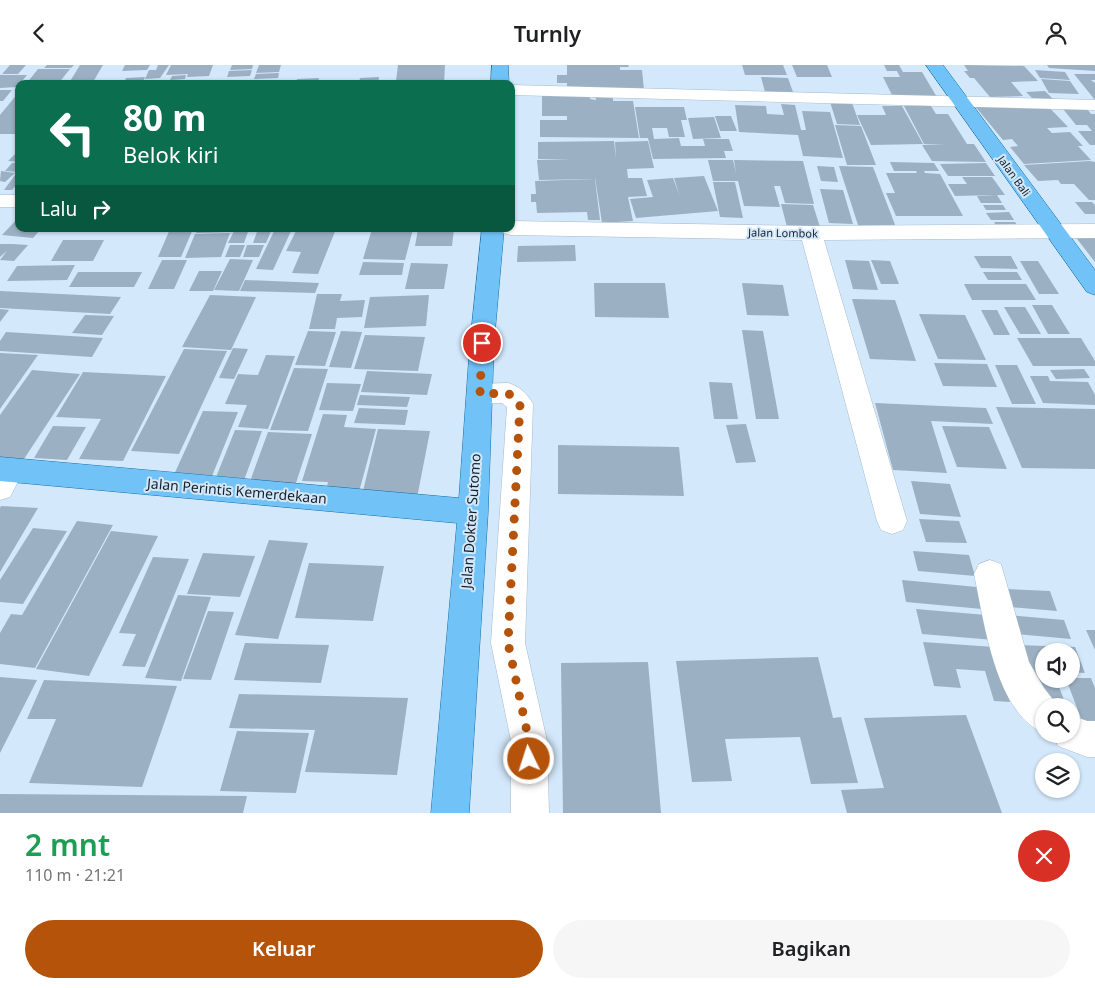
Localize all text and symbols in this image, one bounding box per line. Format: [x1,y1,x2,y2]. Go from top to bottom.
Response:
text: Turnly [514,18,581,48]
icon: back [25,19,53,47]
icon: person [1042,19,1070,47]
text: 80 m [123,94,206,141]
icon: left [40,100,105,165]
text: Belok kiri [123,139,218,169]
street label: Jalan Bali [994,152,1034,199]
icon: right [87,195,115,223]
text: Lalu [40,196,77,222]
street label: Jalan Lombok [747,224,818,241]
pin [461,322,503,364]
icon: arrive [468,329,496,357]
street label: Jalan Dokter Sutomo [456,453,485,591]
street label: Jalan Perintis Kemerdekaan [144,473,328,508]
map controls [1035,643,1080,798]
button: sound [1035,643,1080,688]
button: search [1035,698,1080,743]
position arrow [502,732,554,784]
button: layers [1035,753,1080,798]
text: 2 mnt [25,824,110,865]
button: close [1018,830,1070,882]
text: 110 m · 21:21 [25,864,125,886]
button: Keluar [25,920,543,978]
button: Bagikan [553,920,1070,978]

